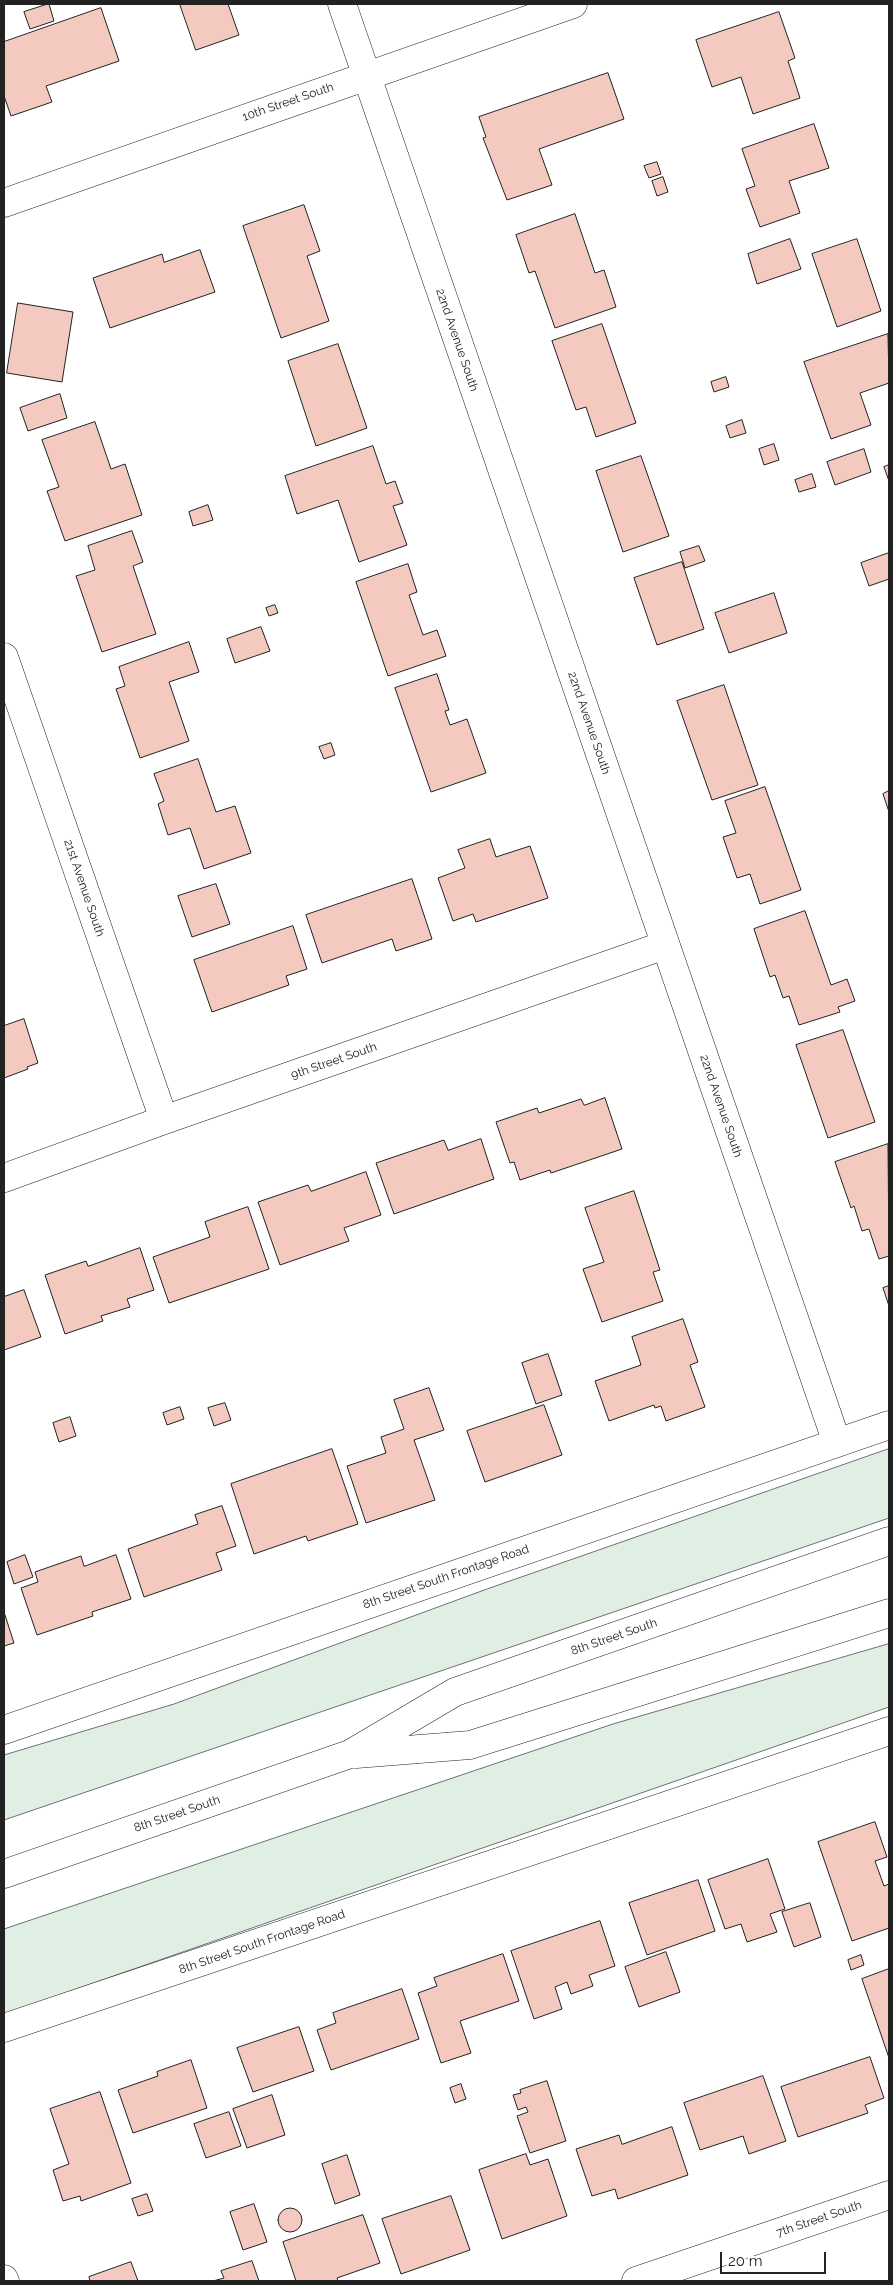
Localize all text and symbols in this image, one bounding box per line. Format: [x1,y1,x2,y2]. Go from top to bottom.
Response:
street label: 10th Street South [241,80,335,124]
street label: 22nd Avenue South [433,287,481,393]
street label: 22nd Avenue South [565,670,613,776]
street label: 21st Avenue South [61,837,107,939]
street label: 9th Street South [289,1040,379,1082]
street label: 22nd Avenue South [697,1053,745,1159]
street label: 8th Street South Frontage Road [361,1542,531,1612]
street label: 8th Street South [569,1616,659,1658]
street label: 8th Street South [132,1793,222,1835]
street label: 8th Street South Frontage Road [177,1907,347,1977]
street label: 7th Street South [774,2198,864,2240]
scale bar [723,2242,829,2274]
text: 20 m [728,2252,763,2270]

